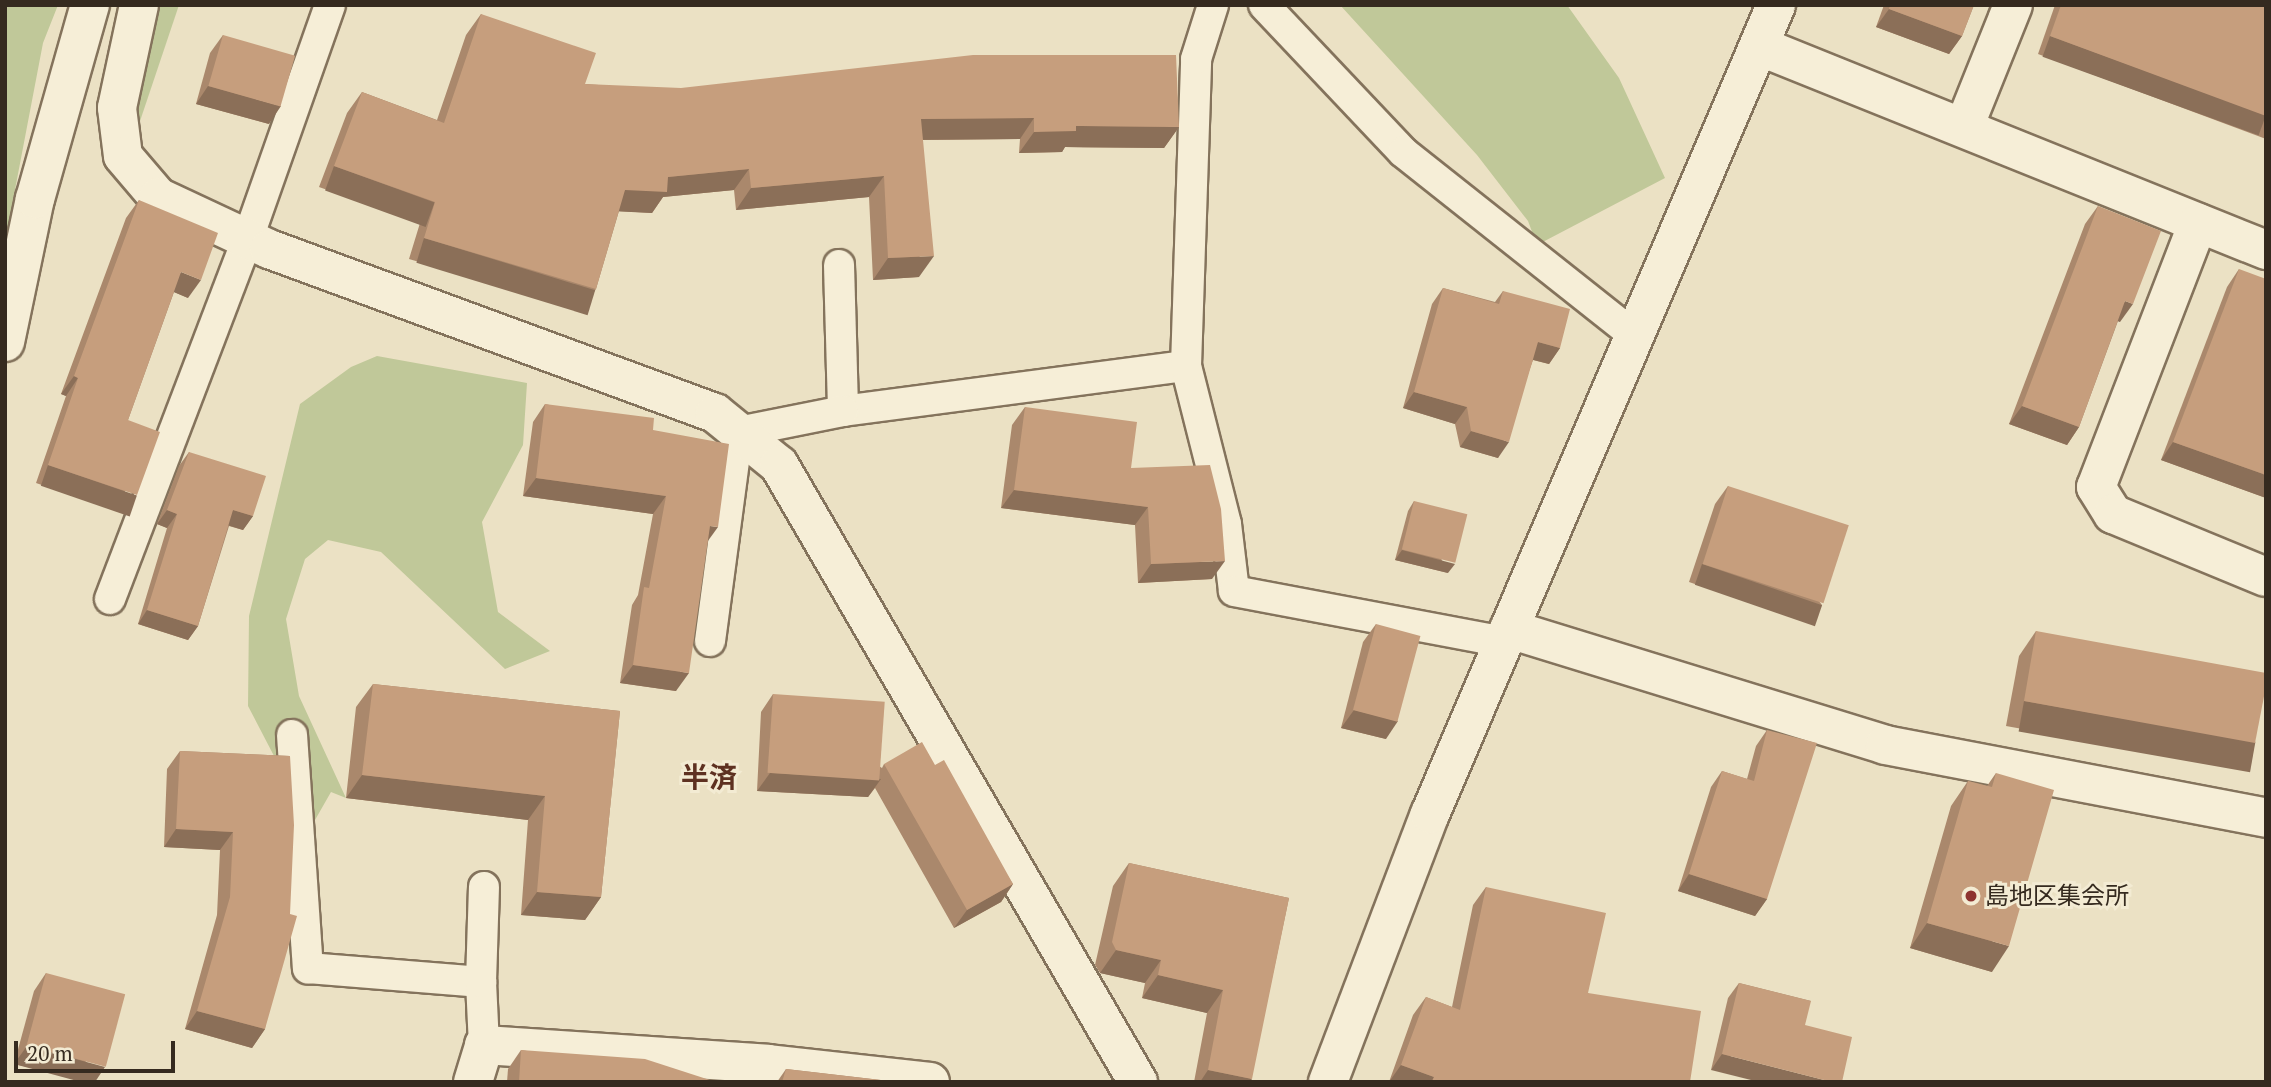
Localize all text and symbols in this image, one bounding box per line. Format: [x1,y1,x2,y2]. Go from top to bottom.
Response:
district label: 半済 [681,760,737,794]
place label: 島地区集会所 [1985,882,2129,910]
marker: 島地区集会所 [1963,888,1979,904]
scale bar [18,1028,178,1072]
text: 20 m [27,1039,73,1067]

